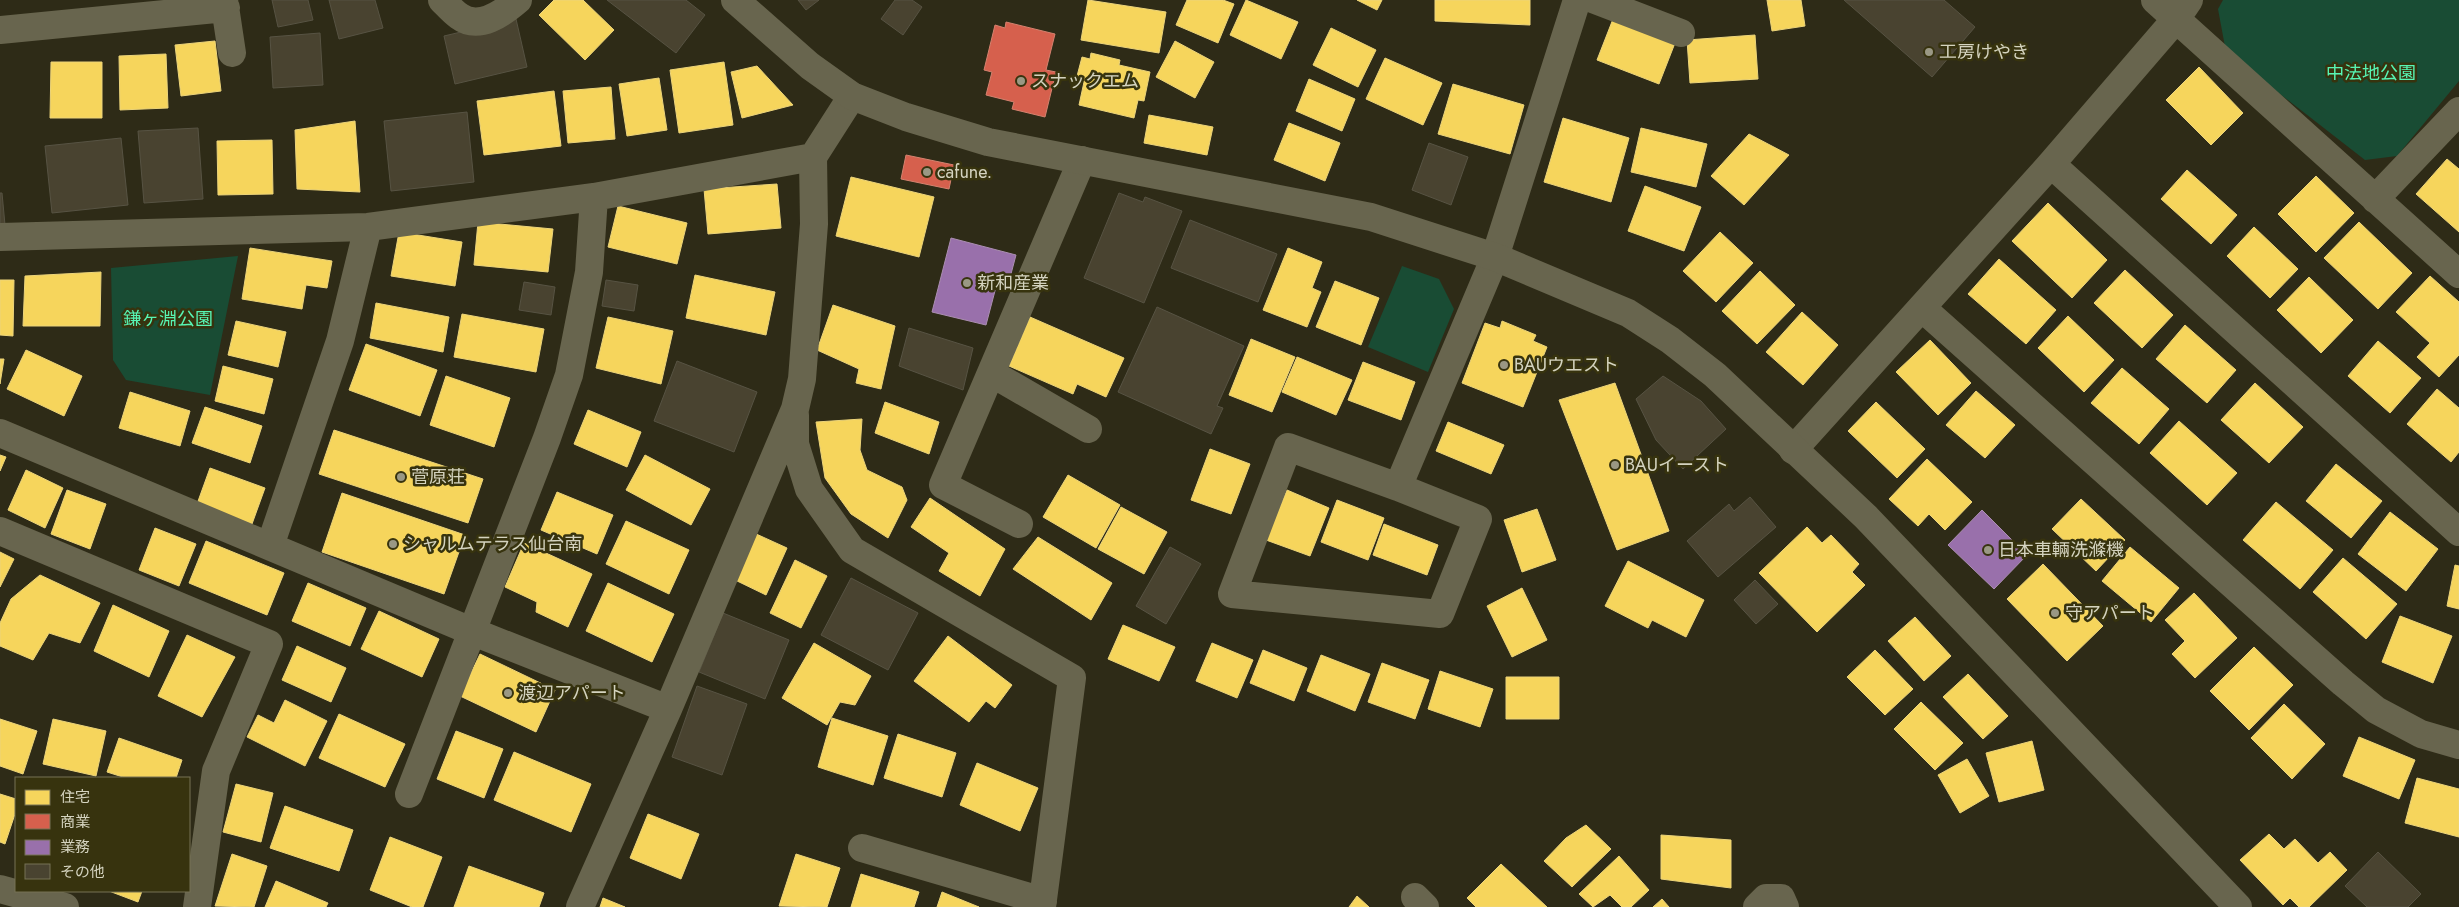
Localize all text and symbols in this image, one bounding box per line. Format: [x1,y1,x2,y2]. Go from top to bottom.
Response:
place label: 工房けやき [1939,39,2029,65]
marker: 工房けやき [1923,46,1935,58]
park label: 中法地公園 [2326,60,2416,86]
place label: スナックエム [1031,68,1139,94]
marker: スナックエム [1015,75,1027,87]
place label: cafune. [937,159,992,185]
marker: cafune. [921,166,933,178]
place label: 新和産業 [977,270,1049,296]
marker: 新和産業 [961,277,973,289]
park label: 鎌ヶ淵公園 [123,306,213,332]
place label: BAUウエスト [1514,352,1619,378]
marker: BAUウエスト [1498,359,1510,371]
place label: BAUイースト [1625,452,1729,478]
marker: BAUイースト [1609,459,1621,471]
place label: 菅原荘 [411,464,465,490]
marker: 菅原荘 [395,471,407,483]
place label: シャルムテラス仙台南 [403,531,582,557]
place label: 日本車輛洗滌機 [1998,537,2124,563]
marker: シャルムテラス仙台南 [387,538,399,550]
marker: 日本車輛洗滌機 [1982,544,1994,556]
place label: 守アパート [2065,600,2155,626]
marker: 守アパート [2049,607,2061,619]
place label: 渡辺アパート [518,680,626,706]
marker: 渡辺アパート [502,687,514,699]
legend [15,777,190,892]
text: 住宅 [60,786,90,808]
text: 商業 [60,811,90,833]
text: 業務 [60,836,90,858]
text: その他 [60,861,105,883]

